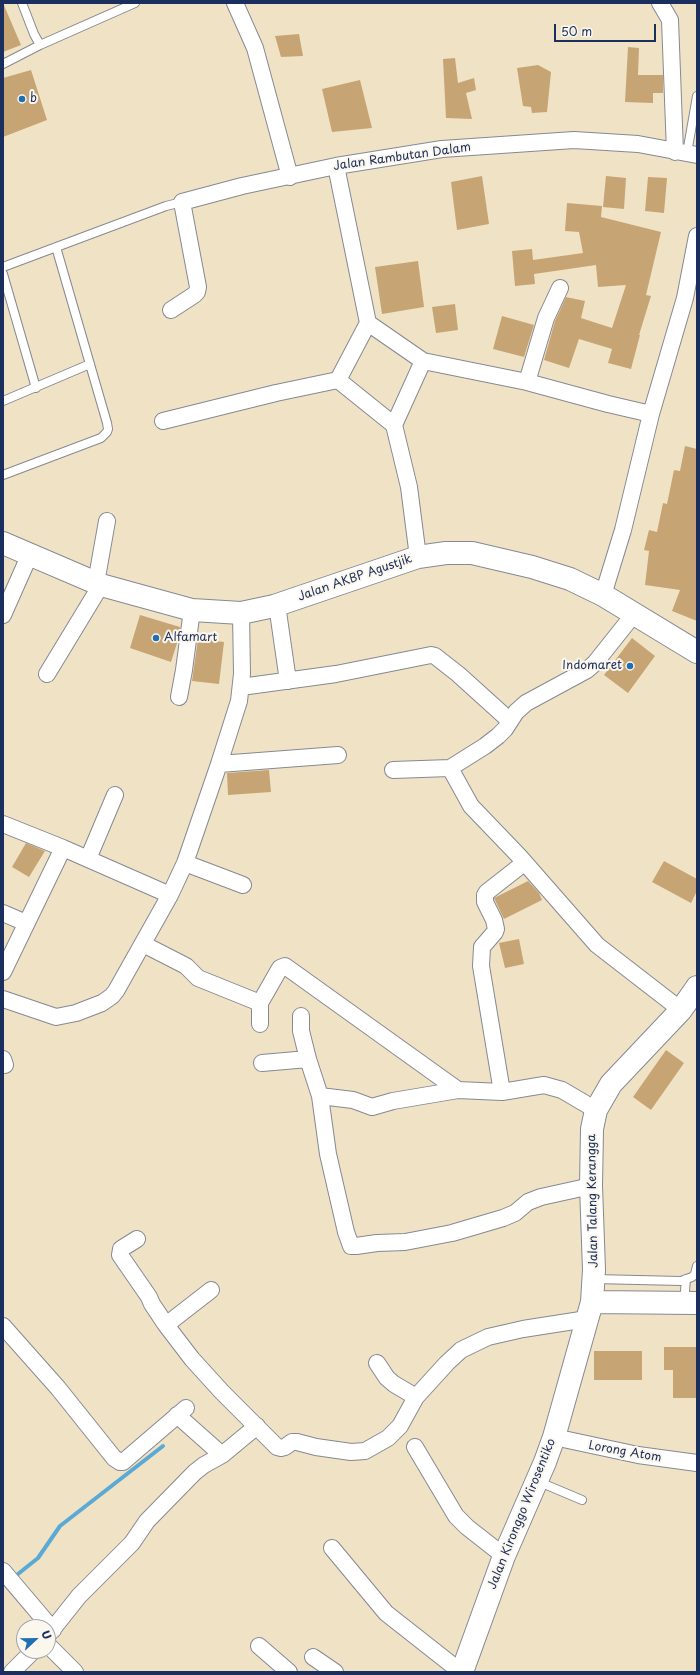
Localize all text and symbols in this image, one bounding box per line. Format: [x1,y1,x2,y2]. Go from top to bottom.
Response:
scale bar [556,16,658,42]
text: 50 m [561,22,592,40]
place label: b [30,92,37,106]
marker: b [17,94,27,104]
street label: Jalan Rambutan Dalam [332,140,472,174]
street label: Jalan AKBP Agustjik [296,552,414,604]
place label: Alfamart [164,631,217,645]
marker: Alfamart [151,633,161,643]
place label: Indomaret [562,659,622,673]
marker: Indomaret [625,661,635,671]
street label: Jalan Talang Kerangga [585,1134,601,1268]
street label: Jalan Kironggo Wirosentiko [485,1437,559,1591]
street label: Lorong Atom [587,1439,663,1465]
north arrow [16,1619,56,1659]
text: U [37,1628,56,1642]

